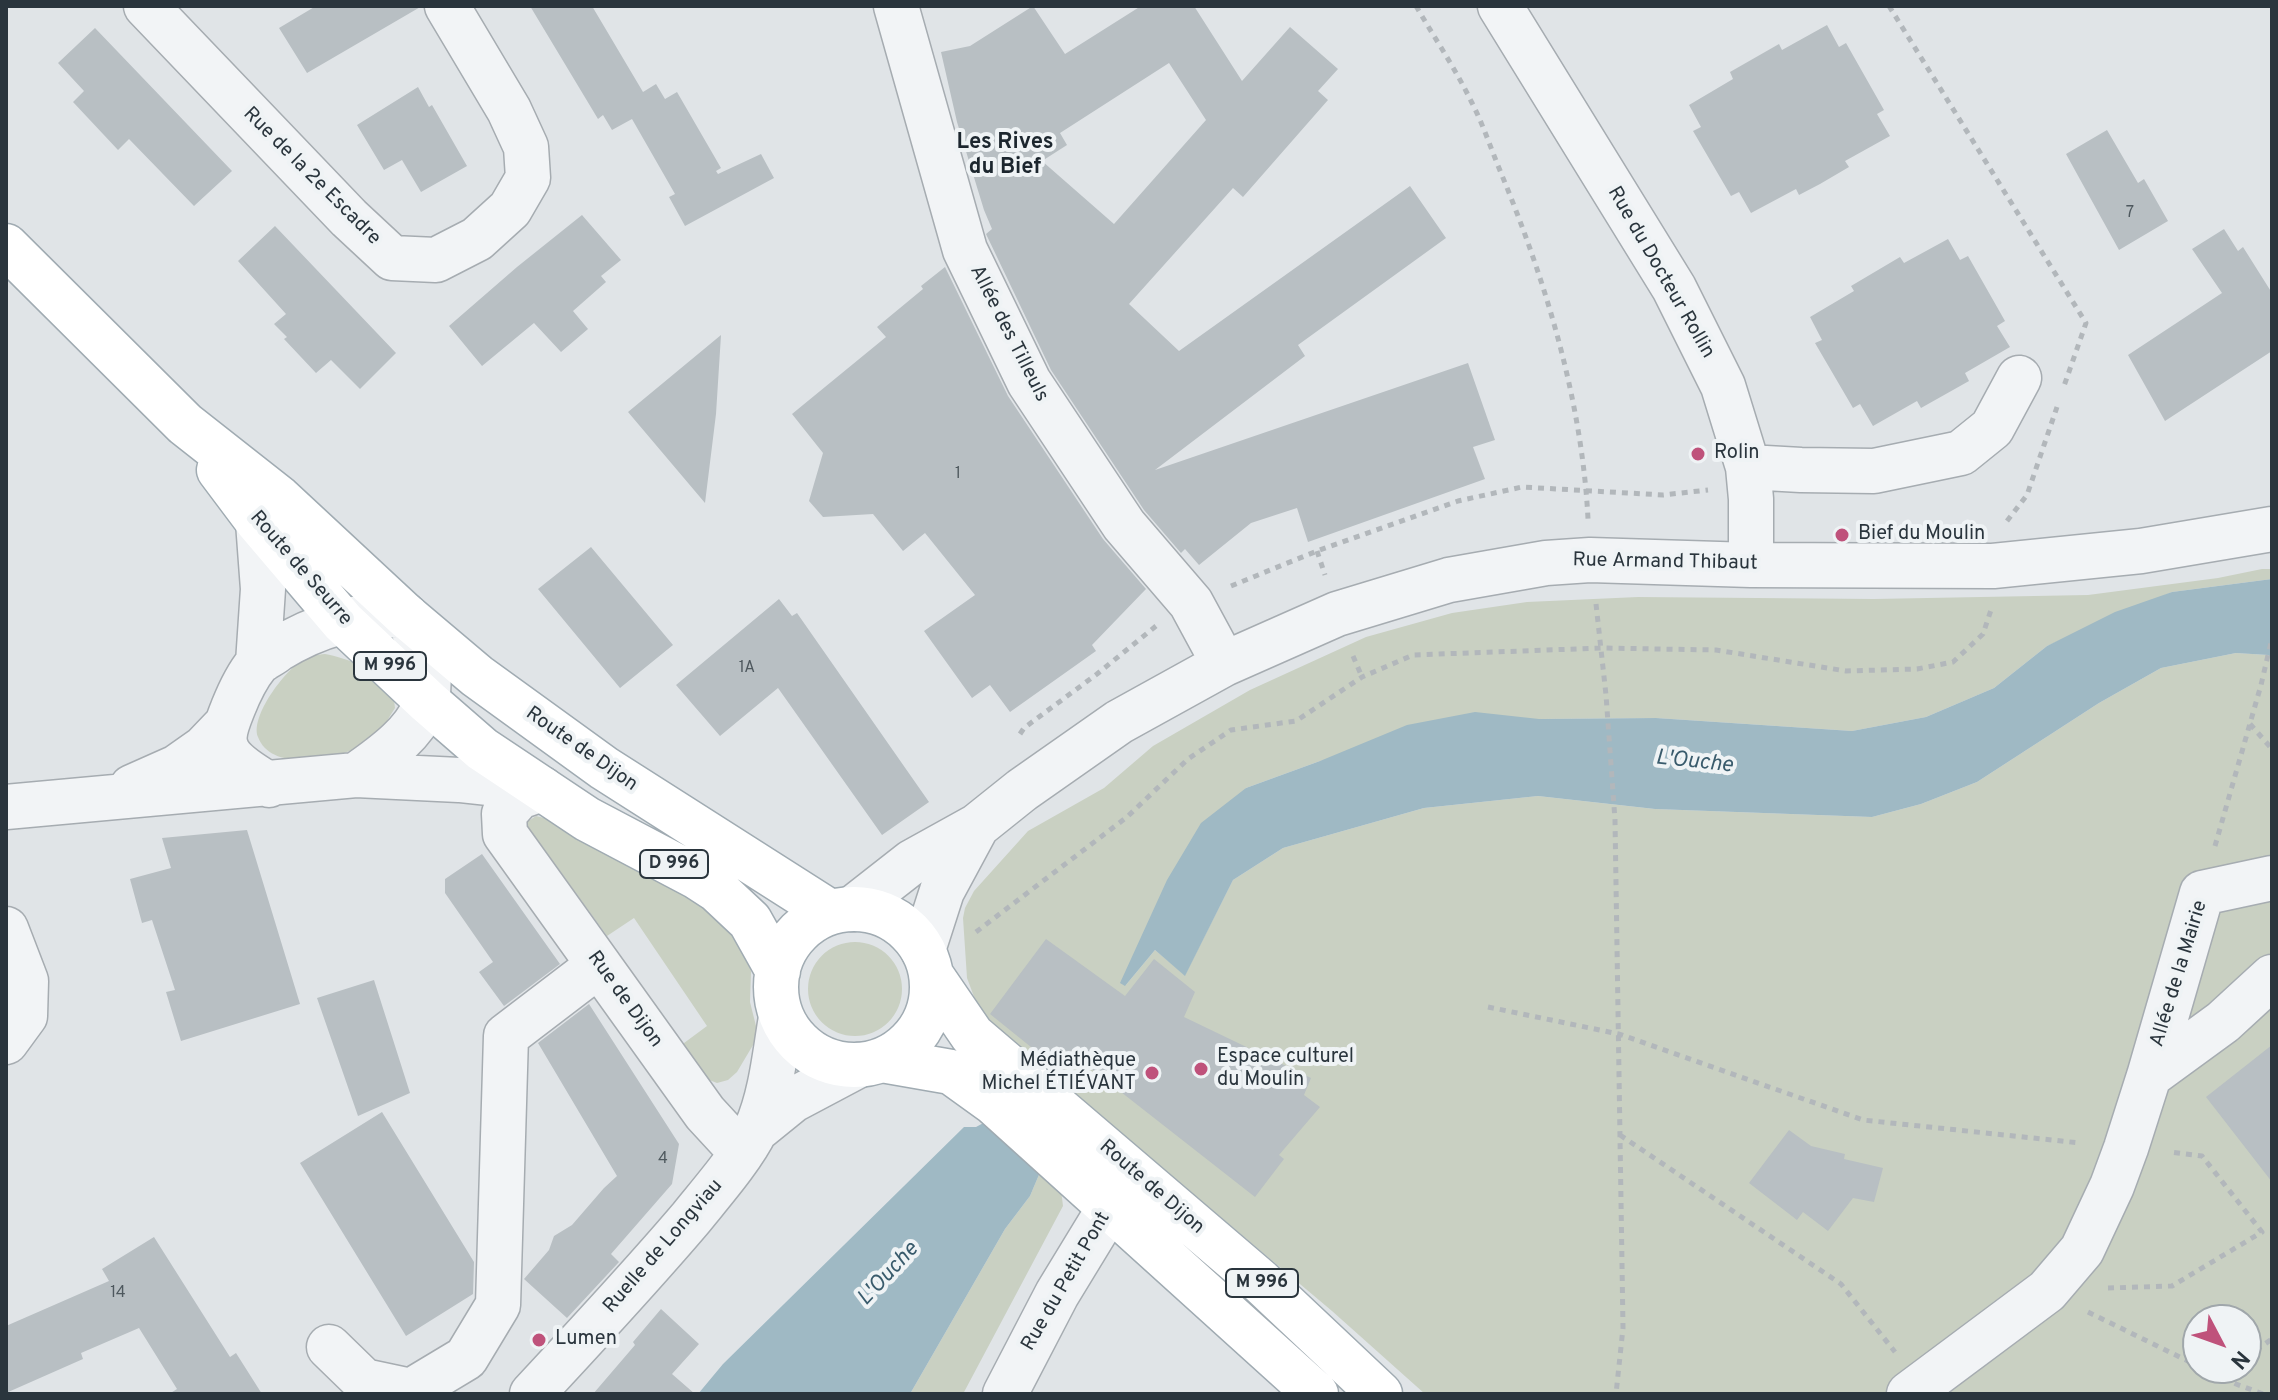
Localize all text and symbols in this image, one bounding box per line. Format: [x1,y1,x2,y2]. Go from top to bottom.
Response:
street label: Rue de la 2e Escadre [237,103,385,251]
district label: Les Rives du Bief [956,131,1054,182]
street label: Rue du Docteur Rollin [1601,183,1719,363]
house number: 7 [2126,204,2134,224]
street label: Allée des Tilleuls [963,262,1053,406]
place label: Rolin [1714,442,1760,466]
marker: Rolin [1689,445,1707,463]
house number: 1 [955,465,961,485]
street label: Route de Seurre [244,507,356,631]
place label: Bief du Moulin [1858,523,1985,547]
marker: Bief du Moulin [1833,526,1851,544]
street label: Rue Armand Thibaut [1572,549,1758,577]
road number: M 996 [354,652,426,680]
house number: 1A [739,659,755,679]
street label: Route de Dijon [520,702,642,798]
water label: L'Ouche [1654,746,1734,780]
road number: D 996 [640,850,708,878]
street label: Allée de la Mairie [2146,898,2214,1050]
street label: Rue de Dijon [581,947,667,1053]
place label: Espace culturel du Moulin [1217,1046,1354,1093]
place label: Médiathèque Michel ÉTIÉVANT [982,1050,1136,1097]
marker: Espace culturel du Moulin [1192,1060,1210,1078]
marker: Médiathèque Michel ÉTIÉVANT [1143,1064,1161,1082]
street label: Route de Dijon [1094,1136,1208,1240]
house number: 4 [658,1150,668,1170]
street label: Ruelle de Longviau [599,1175,729,1319]
street label: Rue du Petit Pont [1017,1208,1117,1356]
water label: L'Ouche [853,1238,925,1312]
road number: M 996 [1226,1269,1298,1297]
house number: 14 [110,1284,126,1304]
north arrow [2182,1304,2262,1384]
place label: Lumen [555,1328,617,1352]
marker: Lumen [530,1331,548,1349]
text: N [2224,1344,2254,1374]

